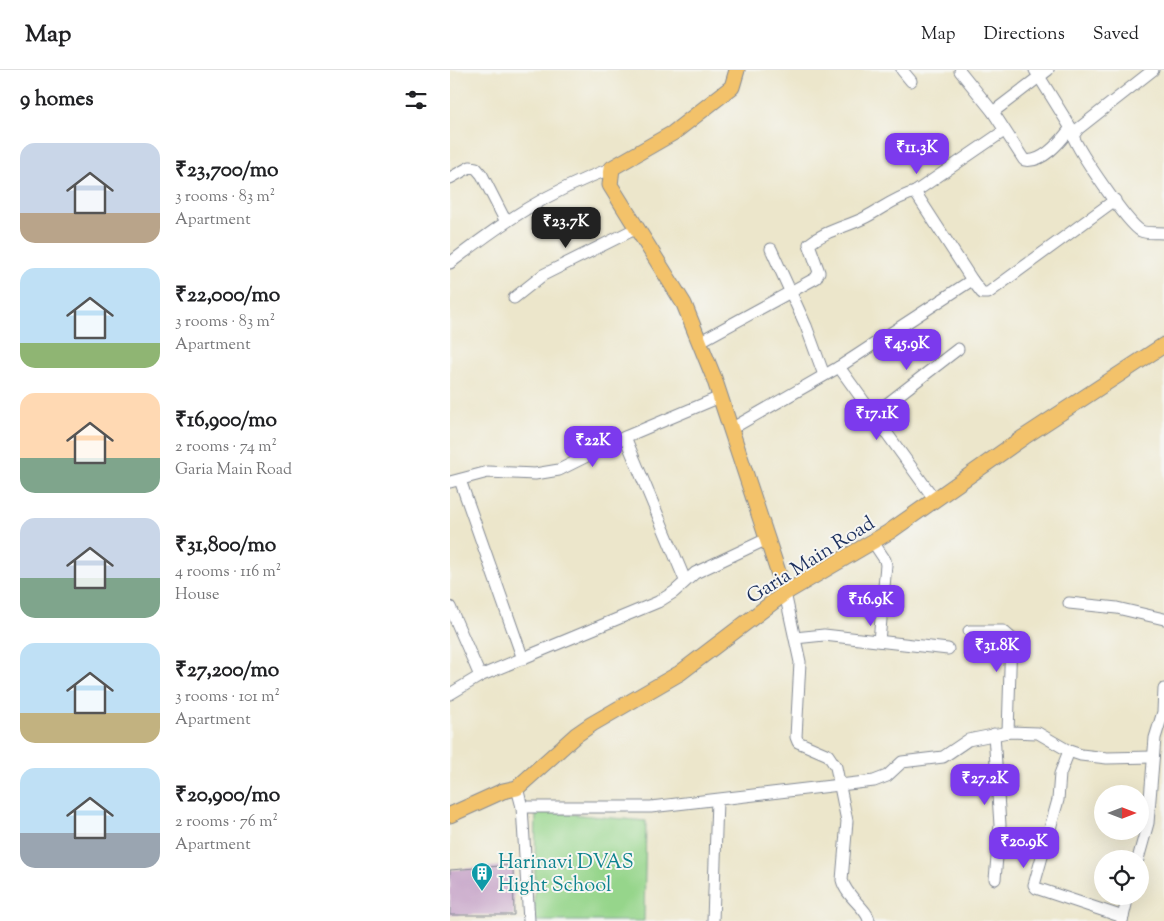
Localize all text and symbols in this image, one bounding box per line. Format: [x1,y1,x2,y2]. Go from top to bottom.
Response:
text: Map [25,18,71,52]
text: Map [921,22,956,48]
text: Directions [984,22,1065,48]
text: Saved [1093,22,1139,48]
text: 9 homes [20,85,93,115]
icon: filters [402,86,430,114]
pin: ₹11.3K [876,132,958,175]
text: ₹11.3K [896,137,938,160]
text: ₹23,700/mo [175,156,278,186]
icon: home [60,163,120,223]
text: 3 rooms · 83 m² [175,186,275,209]
pin: ₹23.7K [525,206,607,249]
text: Apartment [175,209,251,232]
text: ₹23.7K [543,211,589,234]
text: ₹22,000/mo [175,281,280,311]
icon: home [60,288,120,348]
text: 3 rooms · 83 m² [175,311,275,334]
pin: ₹45.9K [866,328,948,371]
text: ₹45.9K [884,333,930,356]
text: Apartment [175,334,251,357]
pin: ₹17.1K [836,398,918,441]
text: ₹17.1K [856,403,898,426]
text: ₹16,900/mo [175,406,277,436]
icon: home [60,413,120,473]
pin: ₹22K [563,426,623,468]
text: ₹22K [575,430,611,453]
text: 2 rooms · 74 m² [175,436,277,459]
text: Garia Main Road [175,459,292,482]
street label: Garia Main Road [742,510,881,612]
text: ₹31,800/mo [175,531,276,561]
icon: home [60,538,120,598]
text: 4 rooms · 116 m² [175,561,281,584]
text: House [175,584,219,607]
pin: ₹16.9K [830,584,912,627]
text: ₹16.9K [848,589,894,612]
pin: ₹31.8K [956,630,1038,673]
text: ₹31.8K [975,635,1019,658]
text: ₹27,200/mo [175,656,279,686]
icon: home [60,663,120,723]
text: 3 rooms · 101 m² [175,686,280,709]
text: Apartment [175,709,251,732]
pin: ₹27.2K [944,764,1026,806]
text: ₹27.2K [961,768,1009,791]
text: ₹20,900/mo [175,781,280,811]
north arrow [1094,785,1149,840]
map controls [1094,785,1149,905]
icon: home [60,788,120,848]
text: 2 rooms · 76 m² [175,811,278,834]
pin: ₹20.9K [983,826,1065,869]
text: ₹20.9K [1000,831,1048,854]
text: Apartment [175,834,251,857]
place label: Harinavi DVAS Hight School [498,849,634,901]
button: locate [1094,850,1149,905]
building icon: Harinavi DVAS Hight School [470,861,494,892]

